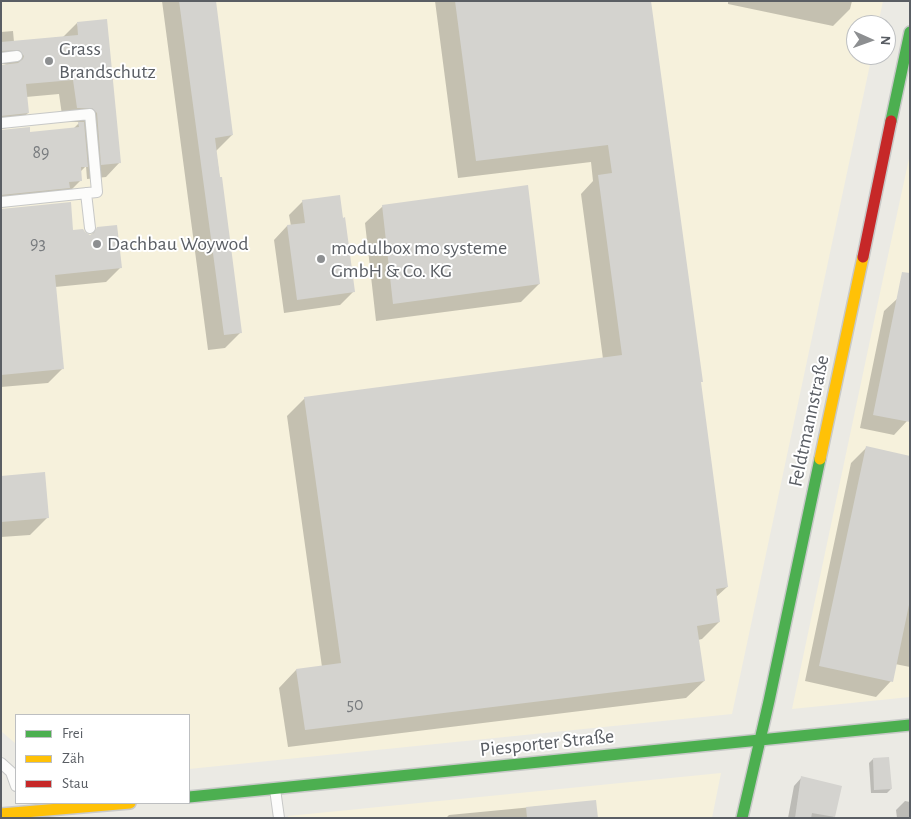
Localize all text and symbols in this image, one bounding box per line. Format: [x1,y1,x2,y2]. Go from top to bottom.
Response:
north arrow [846,15,896,65]
text: N [878,35,892,46]
place label: Grass Brandschutz [59,37,156,84]
marker: Grass Brandschutz [43,55,55,67]
house number: 89 [33,142,49,164]
place label: Dachbau Woywod [107,232,249,256]
house number: 93 [30,233,46,255]
place label: modulbox mo systeme GmbH & Co. KG [331,236,507,283]
marker: Dachbau Woywod [91,238,103,250]
marker: modulbox mo systeme GmbH & Co. KG [315,253,327,265]
street label: Feldtmannstraße [783,353,835,489]
house number: 50 [346,694,364,716]
legend [15,714,190,804]
street label: Piesporter Straße [479,724,615,762]
text: Frei [62,726,83,741]
text: Zäh [62,751,85,766]
text: Stau [62,776,88,791]

